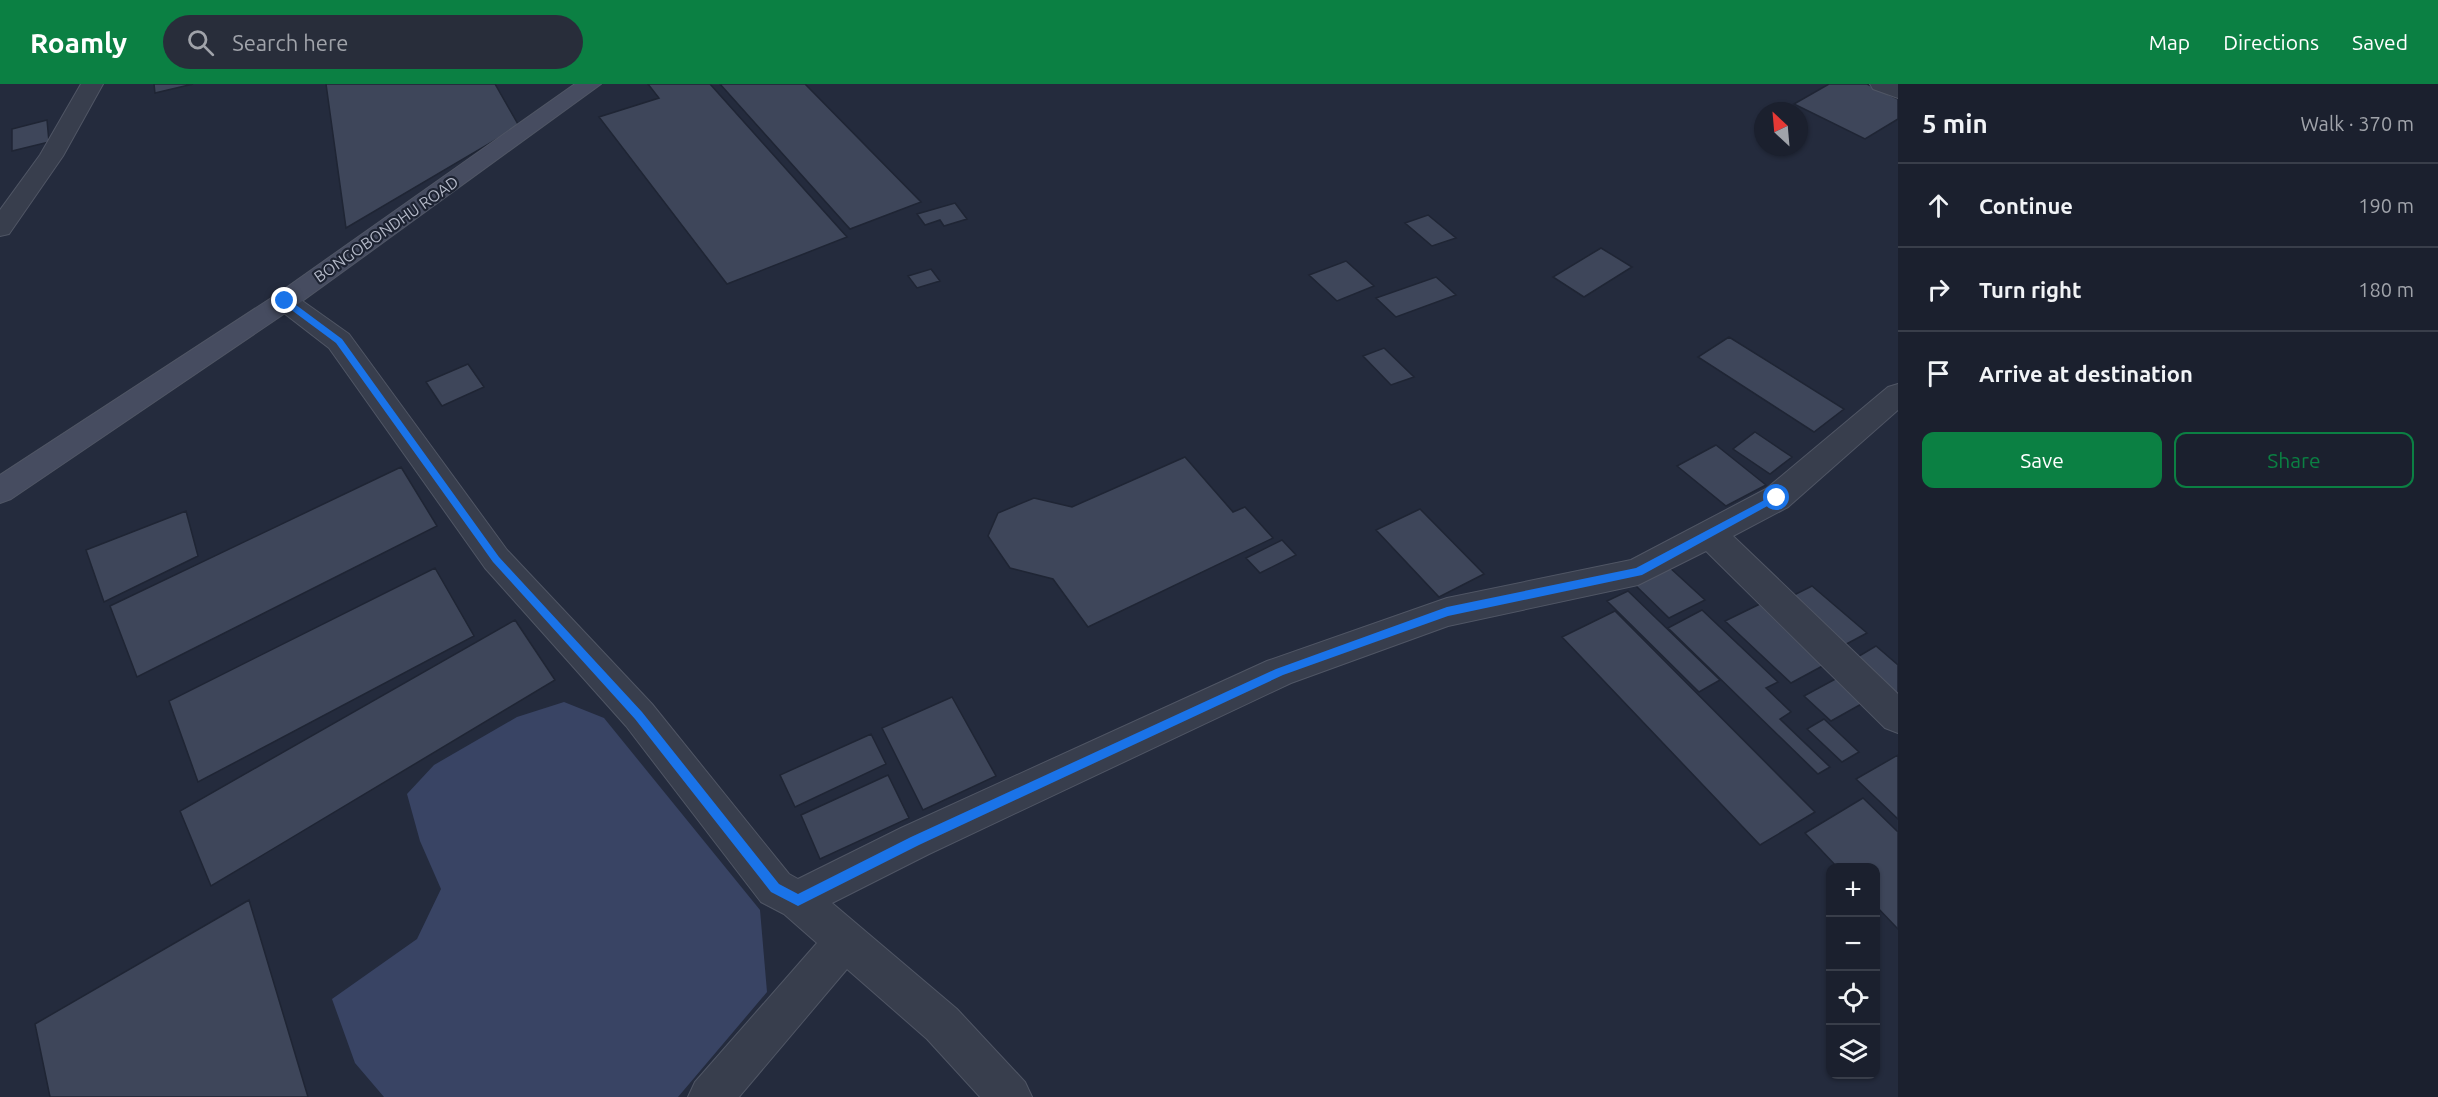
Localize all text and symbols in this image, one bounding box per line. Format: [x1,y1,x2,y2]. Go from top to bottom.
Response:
search box [163,15,583,69]
icon: search [184,26,217,59]
text: Roamly [30,27,127,58]
text: Search here [232,30,348,55]
text: Map [2149,30,2190,54]
text: Directions [2223,30,2319,54]
text: Saved [2352,30,2408,54]
north arrow [1754,102,1808,156]
text: 5 min [1922,109,1988,138]
text: Walk · 370 m [2301,112,2414,135]
street label: BONGOBONDHU ROAD [310,172,462,286]
icon: ahead [1922,189,1955,222]
text: Continue [1979,193,2073,218]
text: 190 m [2358,194,2414,217]
icon: right [1922,273,1955,306]
text: Turn right [1979,277,2081,302]
text: 180 m [2358,278,2414,301]
route end [271,287,297,313]
icon: arrive [1922,357,1955,390]
text: Arrive at destination [1979,361,2193,386]
button: Save [1922,432,2162,488]
button: Share [2174,432,2414,488]
route start [1763,484,1789,510]
map controls [1826,863,1880,1079]
button: + [1826,863,1880,917]
button: − [1826,917,1880,971]
button: locate [1826,971,1880,1025]
button: layers [1826,1025,1880,1079]

